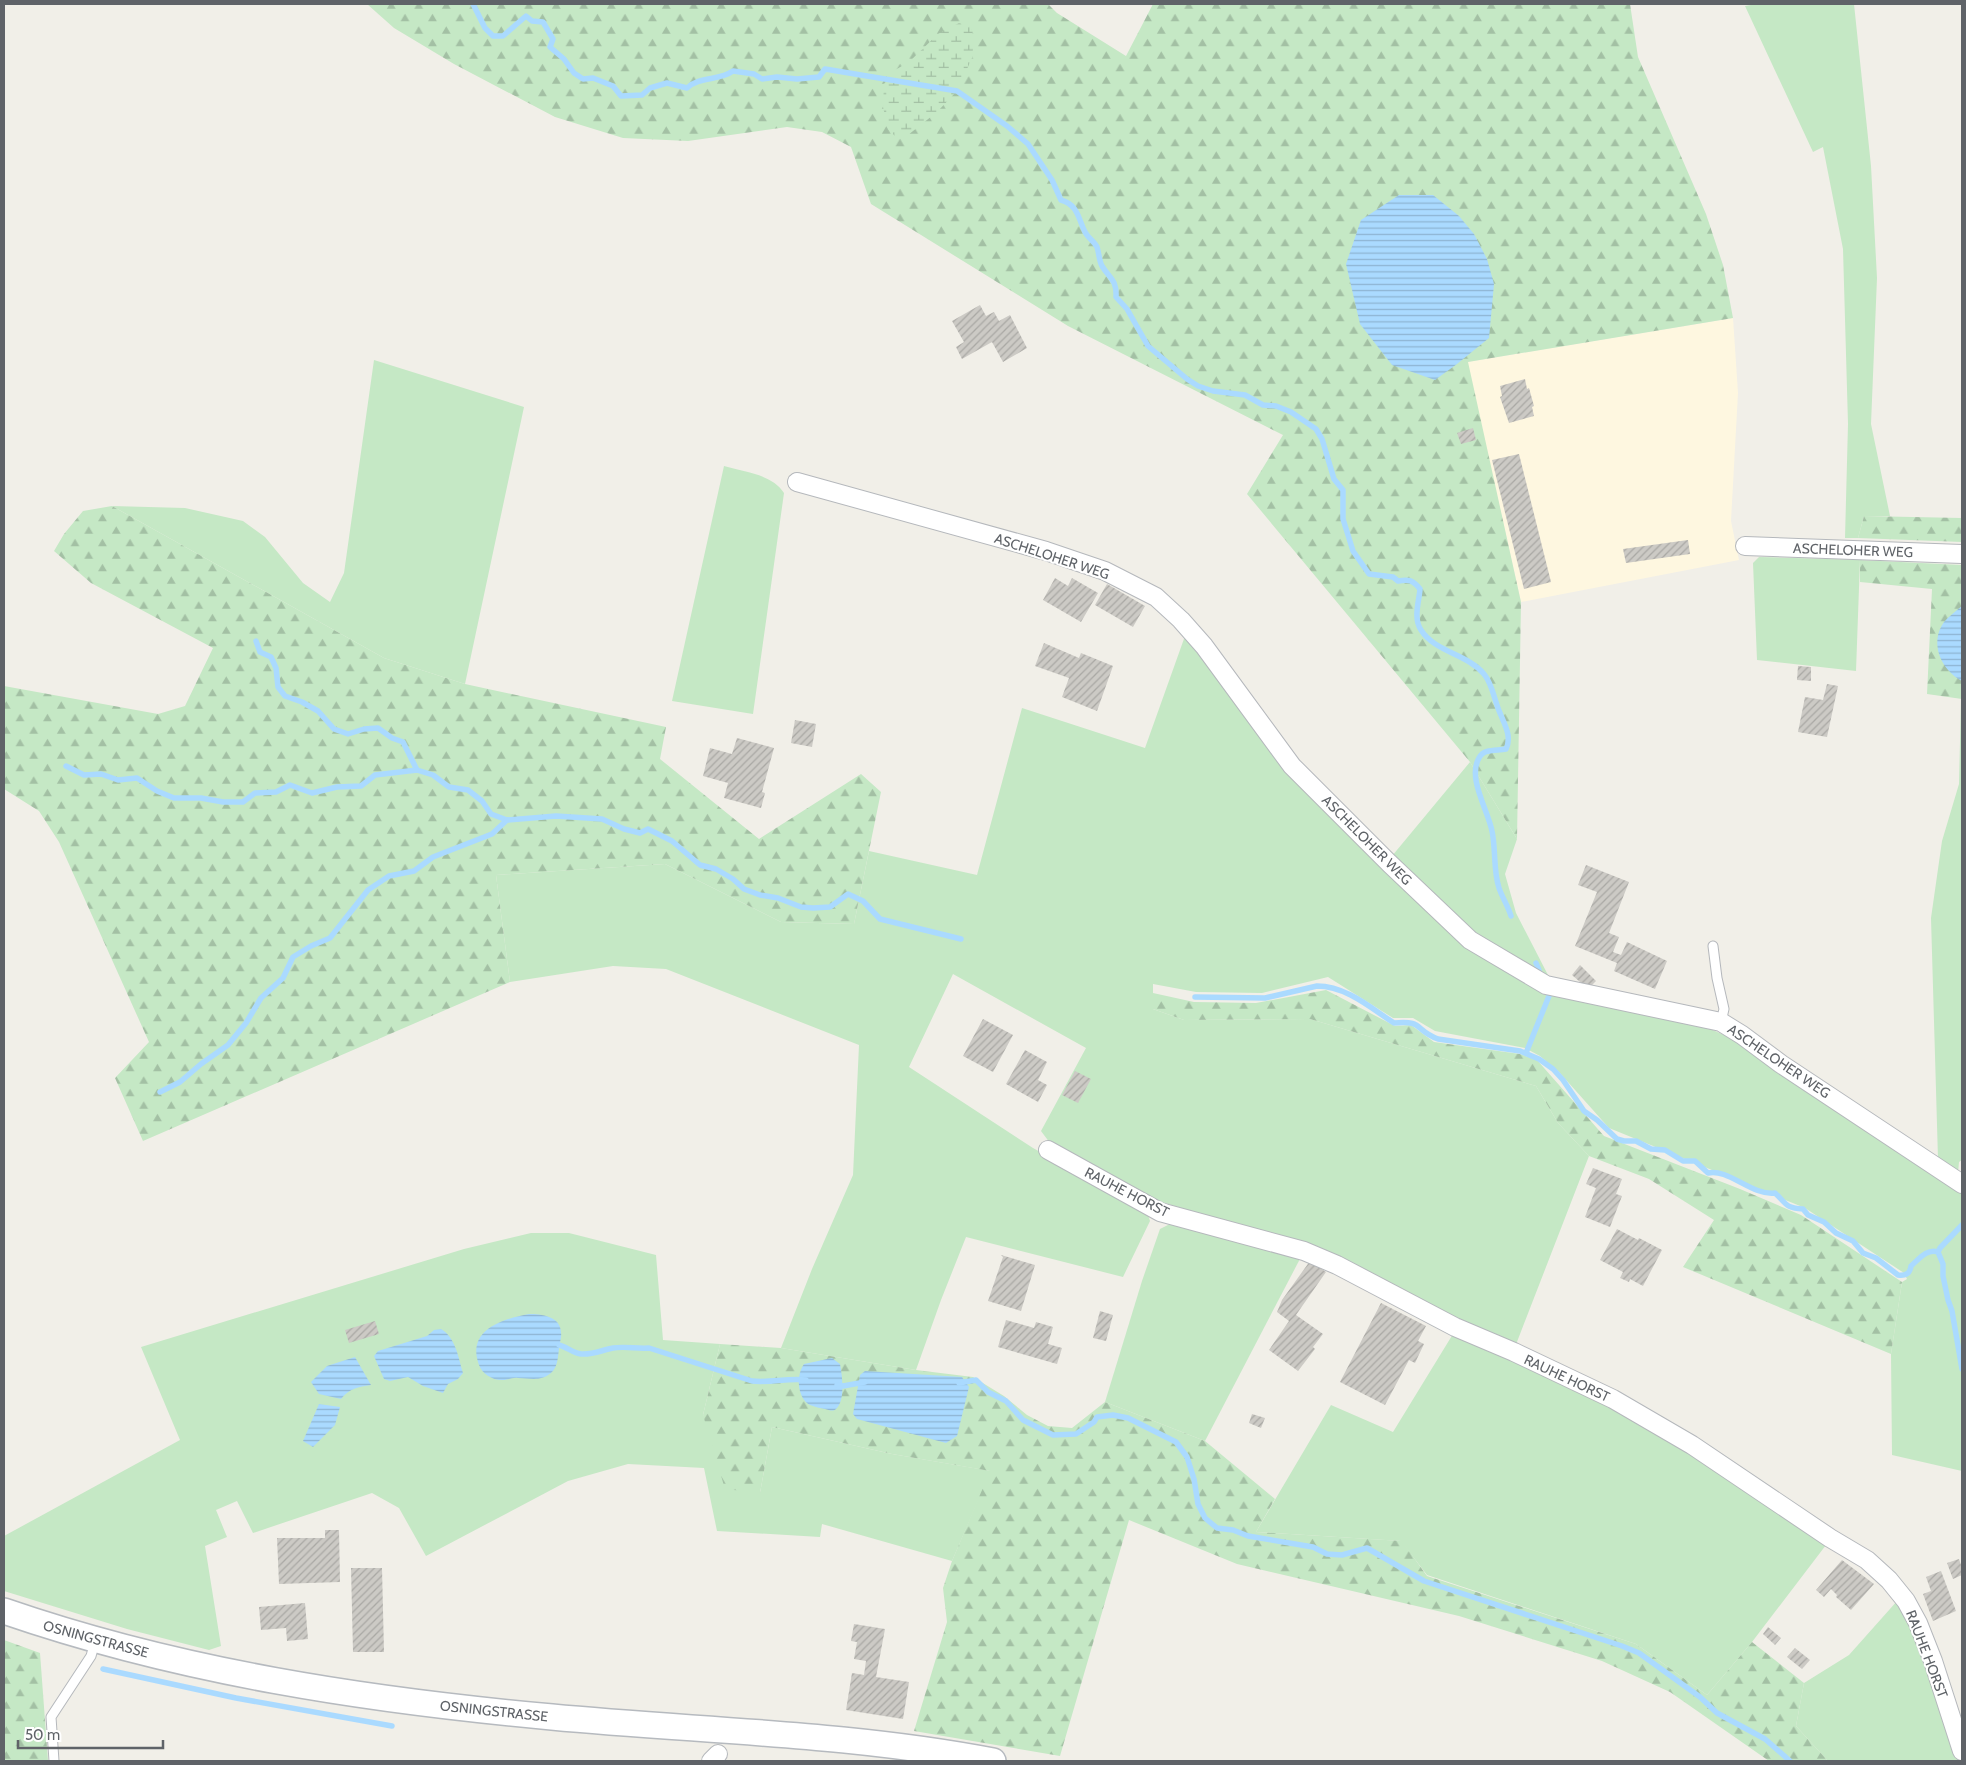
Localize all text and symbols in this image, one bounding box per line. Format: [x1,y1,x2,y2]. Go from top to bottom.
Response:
street label: ASCHELOHER WEG [992,529,1112,583]
street label: ASCHELOHER WEG [1793,539,1913,561]
street label: ASCHELOHER WEG [1318,791,1416,889]
street label: ASCHELOHER WEG [1724,1020,1834,1102]
street label: RAUHE HORST [1082,1163,1173,1221]
street label: RAUHE HORST [1521,1350,1613,1406]
street label: RAUHE HORST [1902,1608,1952,1701]
street label: OSNINGSTRASSE [41,1616,151,1662]
street label: OSNINGSTRASSE [439,1696,549,1726]
scale bar [18,1718,162,1750]
text: 50 m [25,1726,60,1744]

